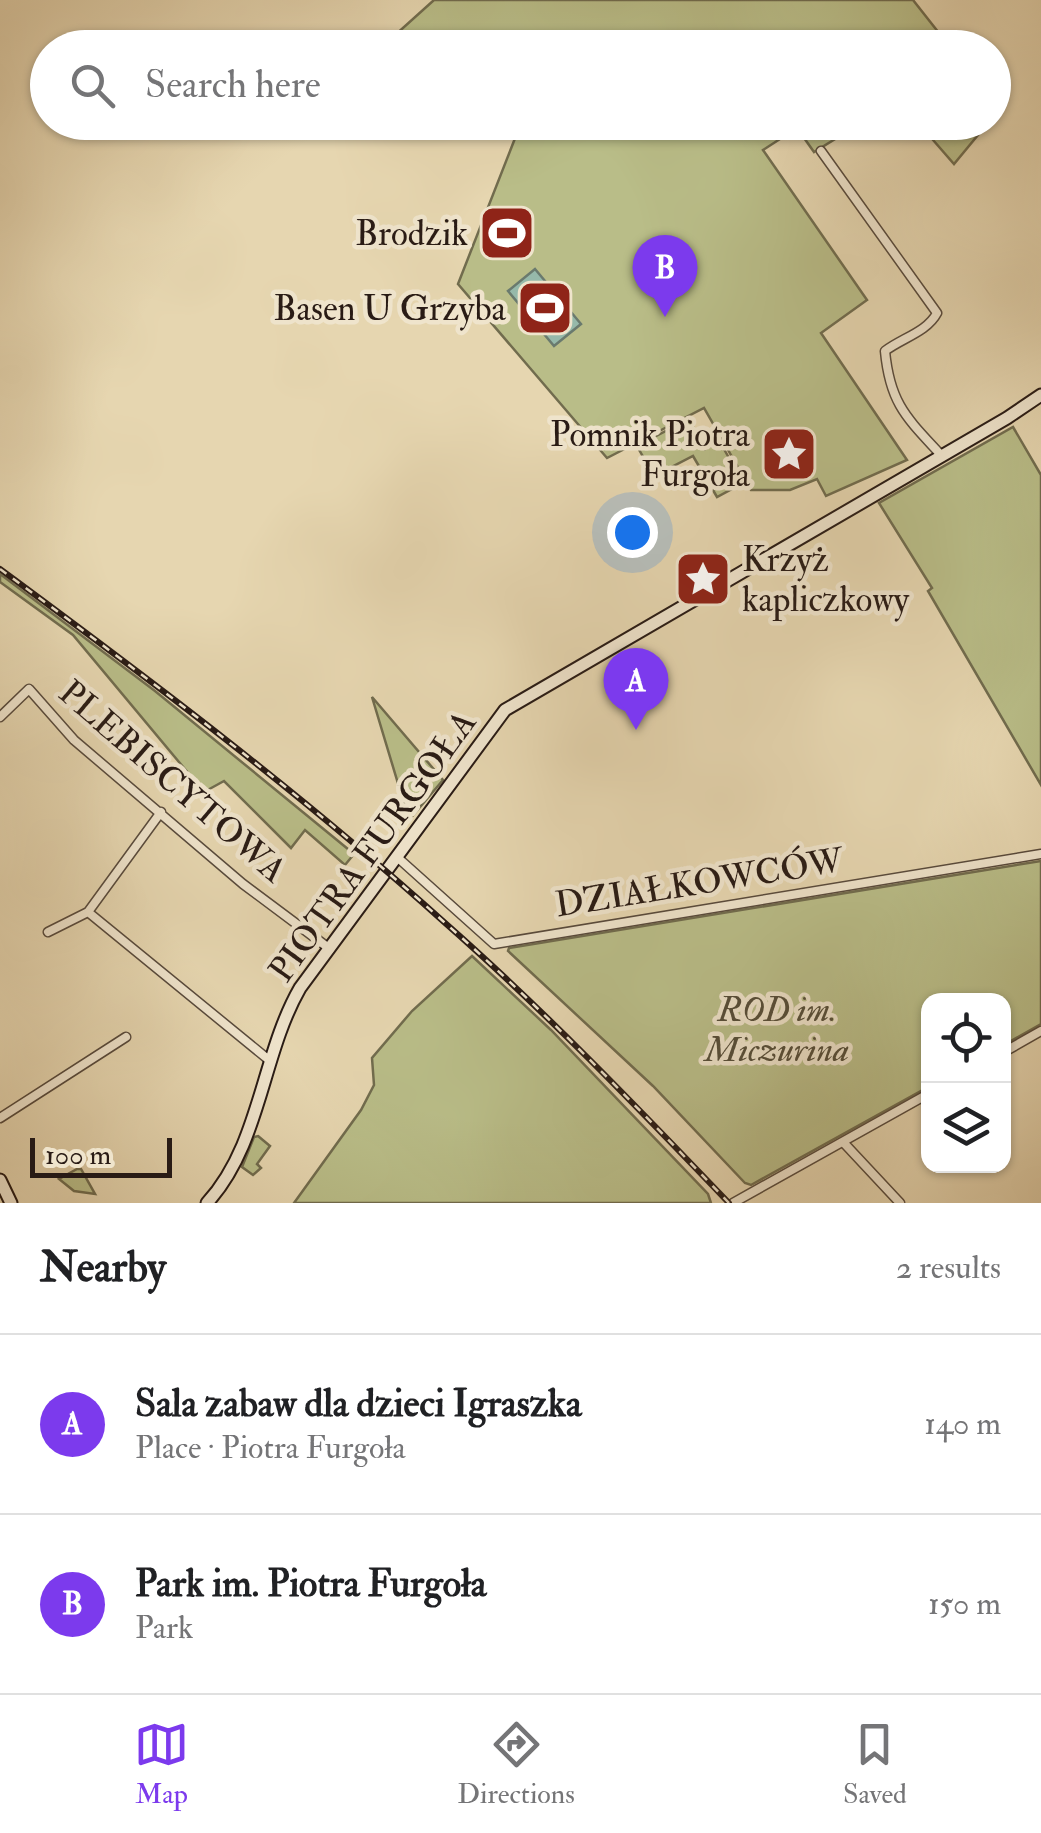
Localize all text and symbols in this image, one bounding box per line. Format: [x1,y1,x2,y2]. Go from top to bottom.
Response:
search box [30,30,1011,140]
icon: search [65,58,120,113]
text: Search here [145,61,321,109]
sports icon: Brodzik [477,203,537,263]
place label: Brodzik [355,212,468,256]
pin: B [632,234,698,317]
sports icon: Basen U Grzyba [515,278,575,338]
place label: Basen U Grzyba [274,287,507,331]
place label: Pomnik Piotra Furgoła [550,413,751,497]
place icon: Pomnik Piotra Furgoła [759,424,819,484]
your location [607,507,658,558]
place label: Krzyż kapliczkowy [742,538,910,622]
place icon: Krzyż kapliczkowy [673,549,733,609]
pin: A [604,648,668,730]
street label: PLEBISCYTOWA [50,671,295,893]
street label: PIOTRA FURGOŁA [259,702,486,991]
street label: DZIAŁKOWCÓW [552,837,848,927]
park label: ROD im. Miczurina [703,988,849,1072]
map controls [921,993,1011,1173]
button: locate [921,993,1011,1083]
button: layers [921,1083,1011,1173]
scale bar [30,1133,172,1178]
text: 100 m [45,1138,111,1173]
text: Nearby [40,1242,166,1294]
text: 2 results [896,1248,1001,1288]
text: Sala zabaw dla dzieci Igraszka [135,1380,582,1428]
text: A [62,1404,83,1444]
text: 140 m [924,1404,1001,1444]
text: Place · Piotra Furgoła [135,1428,406,1468]
text: Park im. Piotra Furgoła [135,1560,486,1608]
text: B [62,1584,83,1624]
text: 150 m [928,1584,1001,1624]
text: Park [135,1608,193,1648]
tab: Map [134,1717,189,1812]
tab: Directions [457,1717,575,1812]
tab: Saved [843,1717,907,1812]

